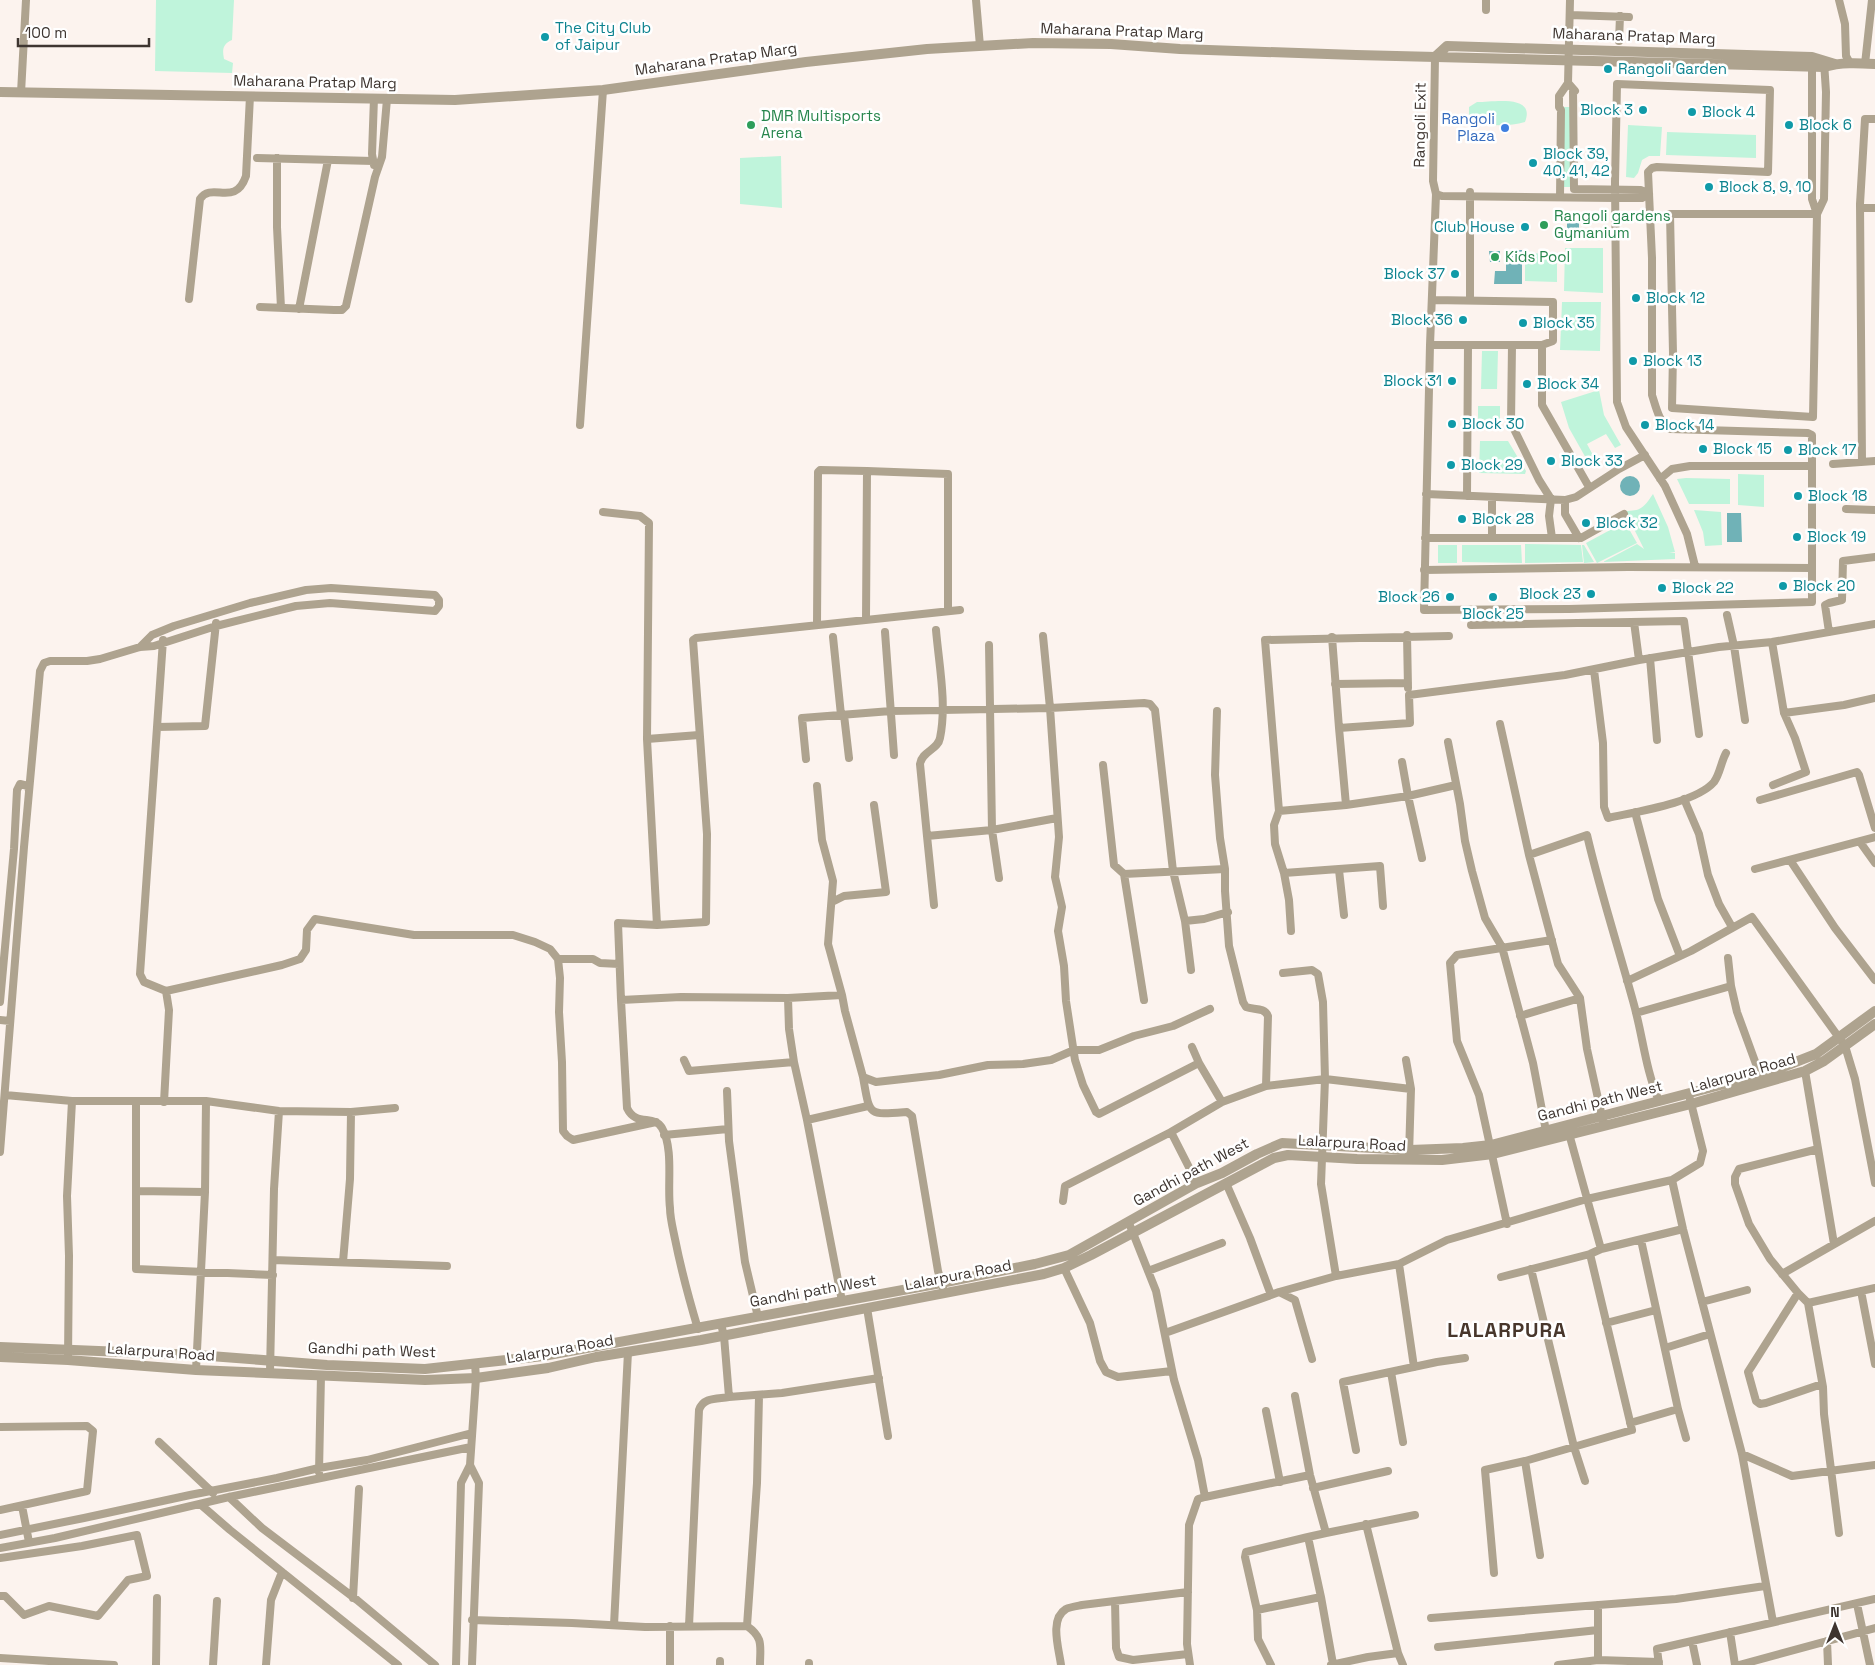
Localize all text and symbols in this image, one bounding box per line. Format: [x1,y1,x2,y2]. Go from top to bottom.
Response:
scale bar [18,15,149,47]
place label: The City Club of Jaipur [555,18,651,54]
street label: Maharana Pratap Marg [1040,18,1204,43]
text: 100 m [25,23,67,42]
street label: Maharana Pratap Marg [1552,23,1716,48]
marker: The City Club of Jaipur [539,31,551,43]
street label: Maharana Pratap Marg [634,38,798,79]
place label: Rangoli Garden [1618,59,1727,78]
marker: Rangoli Garden [1602,63,1614,75]
street label: Maharana Pratap Marg [233,71,397,92]
street label: Rangoli Exit [1409,82,1430,168]
place label: Block 3 [1580,100,1633,119]
place label: Block 4 [1702,102,1755,121]
marker: Block 3 [1637,104,1649,116]
place label: DMR Multisports Arena [761,106,881,142]
marker: Block 4 [1686,106,1698,118]
place label: Rangoli Plaza [1441,109,1495,145]
place label: Block 6 [1799,115,1852,134]
marker: DMR Multisports Arena [745,119,757,131]
marker: Block 6 [1783,119,1795,131]
marker: Rangoli Plaza [1499,122,1511,134]
place label: Block 39, 40, 41, 42 [1543,144,1610,180]
marker: Block 39, 40, 41, 42 [1527,157,1539,169]
place label: Block 8, 9, 10 [1719,177,1811,196]
marker: Block 8, 9, 10 [1703,181,1715,193]
place label: Rangoli gardens Gymanium [1554,206,1671,242]
place label: Club House [1434,217,1515,236]
marker: Rangoli gardens Gymanium [1538,219,1550,231]
marker: Club House [1519,221,1531,233]
place label: Kids Pool [1505,247,1570,266]
marker: Kids Pool [1489,251,1501,263]
place label: Block 37 [1384,264,1445,283]
marker: Block 37 [1449,268,1461,280]
place label: Block 12 [1646,288,1705,307]
marker: Block 12 [1630,292,1642,304]
place label: Block 36 [1391,310,1453,329]
place label: Block 35 [1533,313,1595,332]
marker: Block 36 [1457,314,1469,326]
marker: Block 35 [1517,317,1529,329]
place label: Block 13 [1643,351,1702,370]
marker: Block 13 [1627,355,1639,367]
place label: Block 31 [1383,371,1442,390]
place label: Block 34 [1537,374,1599,393]
marker: Block 31 [1446,375,1458,387]
marker: Block 34 [1521,378,1533,390]
place label: Block 30 [1462,414,1524,433]
place label: Block 14 [1655,415,1714,434]
marker: Block 30 [1446,418,1458,430]
marker: Block 14 [1639,419,1651,431]
place label: Block 15 [1713,439,1772,458]
place label: Block 17 [1798,440,1857,459]
marker: Block 15 [1697,443,1709,455]
marker: Block 17 [1782,444,1794,456]
place label: Block 33 [1561,451,1623,470]
place label: Block 29 [1461,455,1523,474]
marker: Block 33 [1545,455,1557,467]
marker: Block 29 [1445,459,1457,471]
place label: Block 18 [1808,486,1867,505]
marker: Block 18 [1792,490,1804,502]
place label: Block 28 [1472,509,1534,528]
marker: Block 28 [1456,513,1468,525]
place label: Block 32 [1596,513,1658,532]
marker: Block 32 [1580,517,1592,529]
place label: Block 19 [1807,527,1866,546]
marker: Block 19 [1791,531,1803,543]
place label: Block 20 [1793,576,1855,595]
place label: Block 22 [1672,578,1734,597]
marker: Block 20 [1777,580,1789,592]
marker: Block 22 [1656,582,1668,594]
place label: Block 23 [1519,584,1581,603]
place label: Block 26 [1378,587,1440,606]
marker: Block 23 [1585,588,1597,600]
marker: Block 26 [1444,591,1456,603]
marker: Block 25 [1487,591,1499,603]
place label: Block 25 [1462,604,1524,623]
street label: Lalarpura Road [1688,1048,1798,1097]
street label: Gandhi path West [1535,1076,1664,1125]
street label: Lalarpura Road [1297,1130,1407,1155]
street label: Gandhi path West [1130,1133,1252,1210]
street label: Lalarpura Road [903,1255,1013,1294]
street label: Gandhi path West [748,1270,878,1311]
district label: LALARPURA [1447,1317,1567,1343]
street label: Lalarpura Road [505,1330,615,1367]
street label: Lalarpura Road [106,1338,216,1365]
street label: Gandhi path West [308,1338,437,1361]
north arrow [1810,1600,1860,1650]
text: N [1830,1603,1840,1621]

